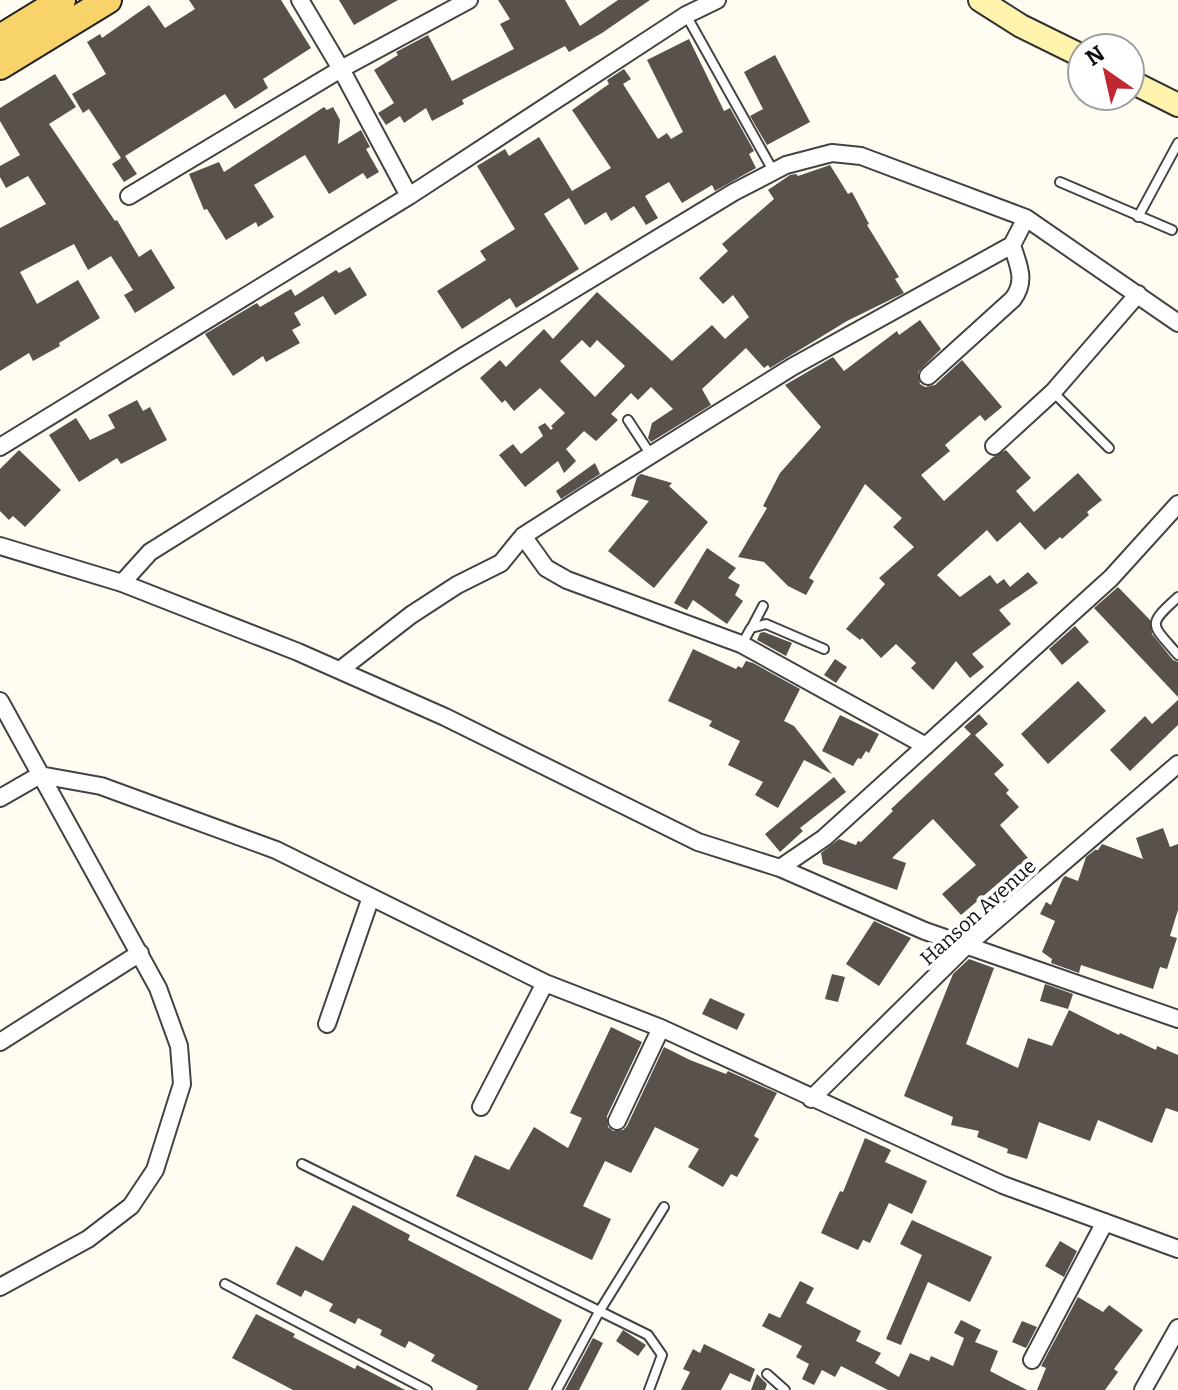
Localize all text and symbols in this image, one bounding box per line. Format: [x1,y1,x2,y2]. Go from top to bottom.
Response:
north arrow [1066,32,1146,112]
text: N [1081,40,1110,72]
street label: Hanson Avenue [915,854,1041,970]

